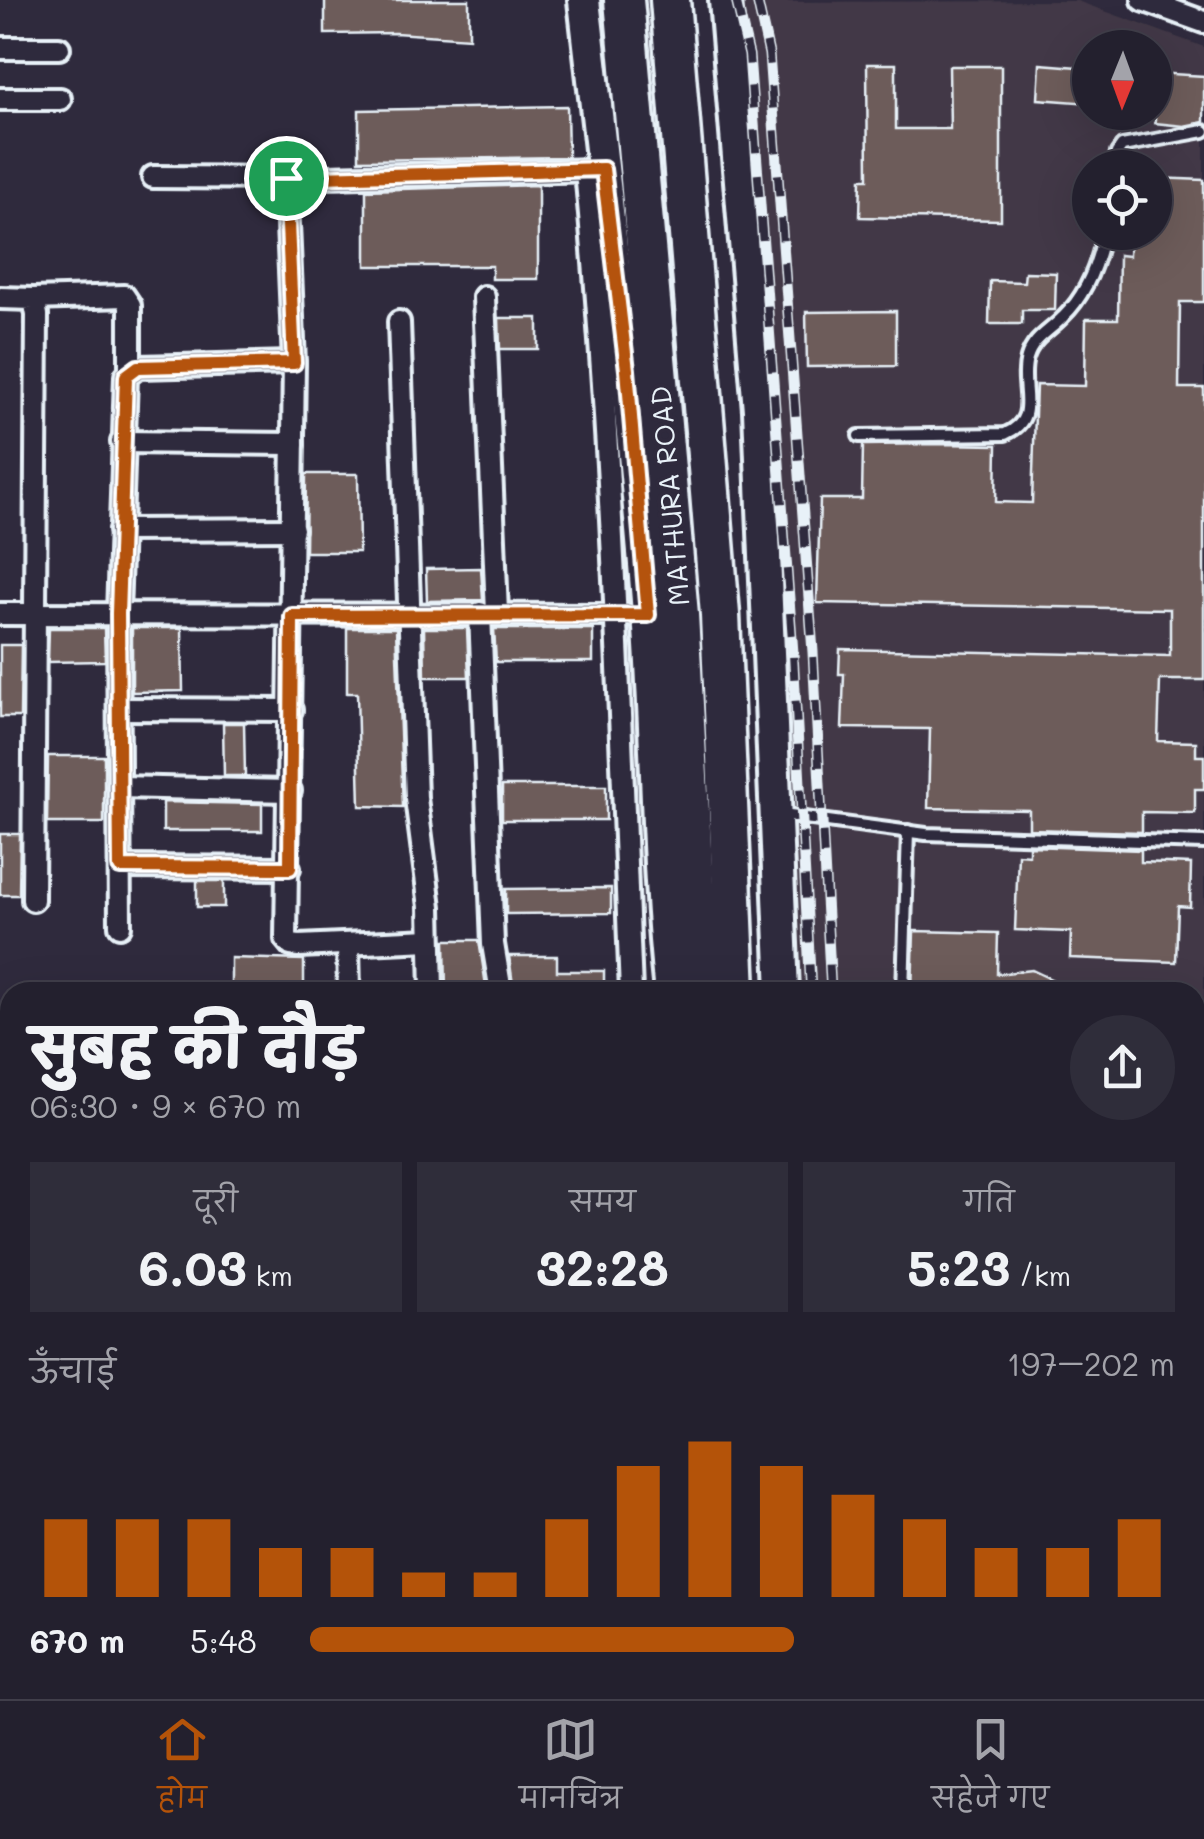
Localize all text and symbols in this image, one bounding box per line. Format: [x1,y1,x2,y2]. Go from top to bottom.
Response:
north arrow [1072,30,1172,130]
map controls [1072,30,1172,250]
pin [244,136,329,221]
button: locate [1072,150,1172,250]
icon: arrive [259,151,314,206]
street label: MATHURA ROAD [641,384,697,608]
text: सुबह की दौड़ [30,1010,360,1082]
button: share [1070,1015,1175,1120]
text: 06:30 · 9 × 670 m [30,1084,301,1126]
text: दूरी [194,1183,238,1219]
text: समय [569,1183,636,1219]
text: गति [964,1183,1015,1219]
text: 6.03 [139,1233,247,1299]
text: 32:28 [536,1233,669,1299]
text: 5:23 [907,1233,1010,1299]
text: km [247,1257,293,1293]
text: /km [1010,1257,1071,1293]
text: 197–202 m [1007,1342,1175,1384]
text: ऊँचाई [30,1349,116,1391]
text: 670 m [30,1619,125,1661]
text: 5:48 [190,1619,257,1661]
tab: होम [155,1712,210,1829]
tab: मानचित्र [519,1712,622,1829]
tab: सहेजे गए [931,1712,1049,1829]

